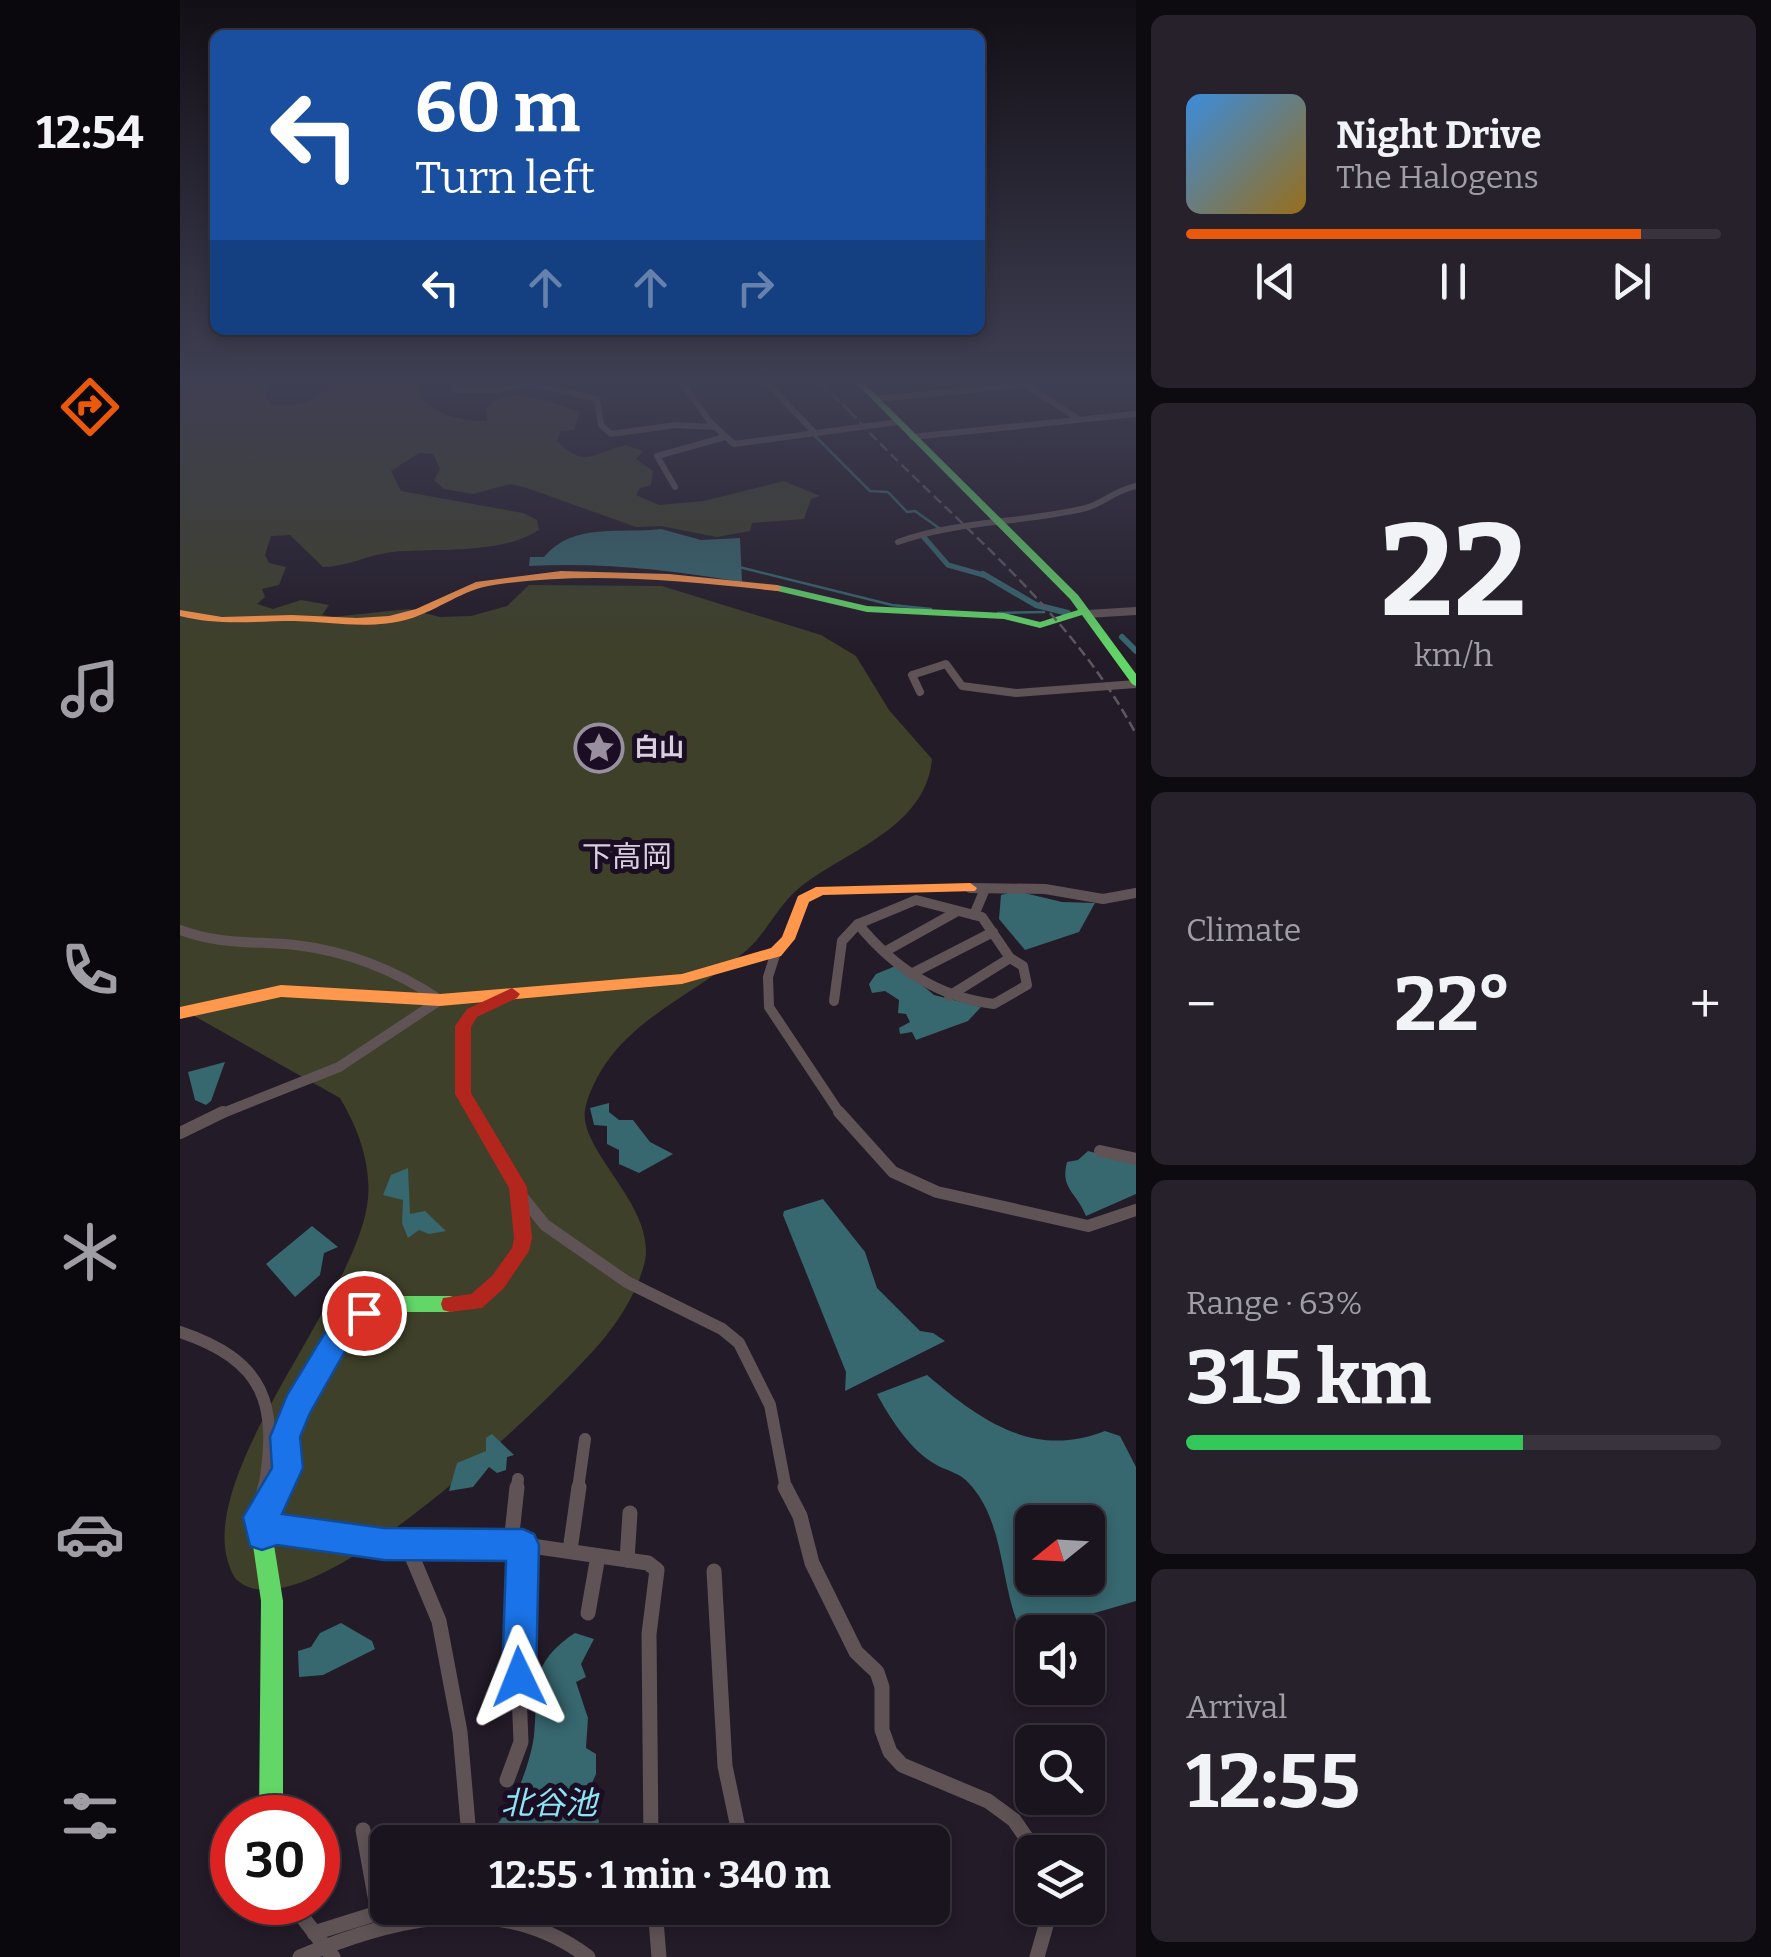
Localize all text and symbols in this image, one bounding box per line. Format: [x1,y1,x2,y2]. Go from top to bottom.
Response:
text: 60 m [415,66,580,150]
icon: left [250,70,380,200]
text: 12:54 [36,106,144,160]
text: Night Drive [1336,112,1542,158]
text: Turn left [415,151,595,205]
text: The Halogens [1336,158,1539,196]
icon: previous [1248,254,1303,309]
icon: pause [1426,254,1481,309]
icon: next [1604,254,1659,309]
icon: left [413,260,468,315]
icon: ahead [518,260,573,315]
icon: ahead [623,260,678,315]
icon: right [728,260,783,315]
icon: directions [55,372,125,442]
text: 22 [1380,493,1527,649]
text: km/h [1414,636,1493,674]
icon: music [55,654,125,724]
place icon: 白山 [573,722,625,774]
place label: 白山 [634,733,684,763]
district label: 下高岡 [582,839,672,875]
text: Climate [1186,911,1301,949]
icon: phone [55,935,125,1005]
text: 22° [1394,960,1512,1050]
text: − [1186,972,1216,1038]
text: + [1690,972,1721,1038]
icon: climate [55,1217,125,1287]
pin [322,1271,407,1356]
text: Range · 63% [1186,1284,1362,1322]
icon: arrive [337,1286,392,1341]
text: 315 km [1186,1333,1431,1423]
icon: car [55,1499,125,1569]
north arrow [1015,1505,1105,1595]
map controls [1015,1505,1105,1925]
button: sound [1015,1615,1105,1705]
position arrow [467,1625,571,1729]
text: Arrival [1186,1688,1287,1726]
button: search [1015,1725,1105,1815]
text: 12:55 [1186,1737,1360,1827]
icon: filters [55,1781,125,1851]
water label: 北谷池 [501,1784,600,1822]
speed limit sign: 30 [210,1795,340,1925]
button: layers [1015,1835,1105,1925]
text: 12:55 · 1 min · 340 m [489,1852,831,1898]

